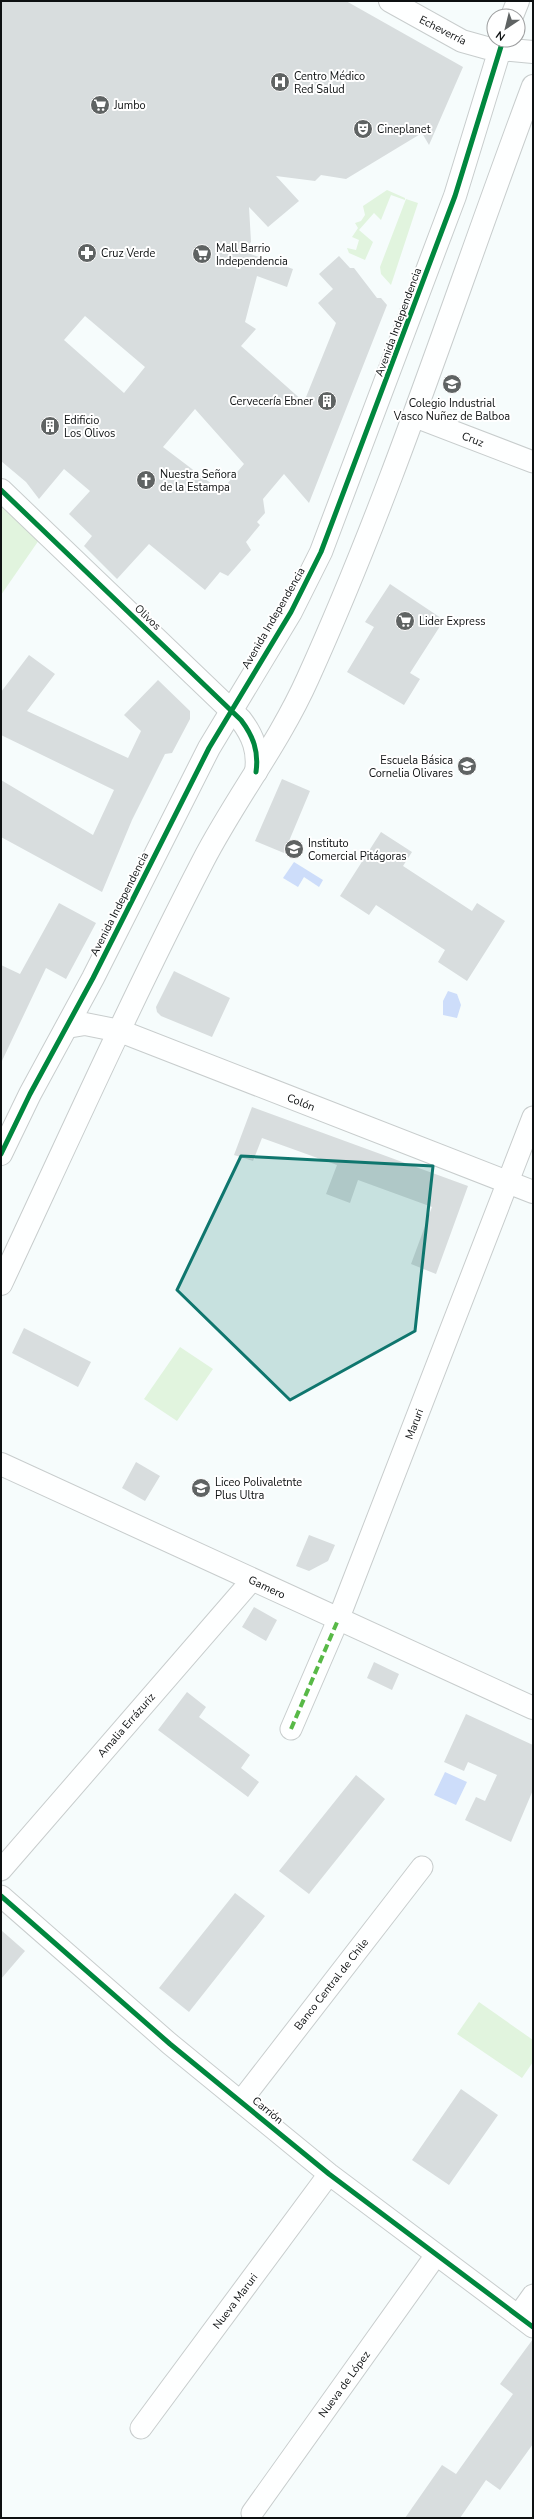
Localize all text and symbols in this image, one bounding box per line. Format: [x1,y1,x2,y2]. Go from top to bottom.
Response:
north arrow [486,8,526,48]
street label: Echeverría [417,12,469,49]
text: N [493,27,508,44]
place label: Centro Médico Red Salud [294,69,365,97]
hospital icon: Centro Médico Red Salud [269,71,291,93]
supermarket icon: Jumbo [89,94,111,116]
place label: Jumbo [113,98,146,113]
theatre icon: Cineplanet [352,118,374,140]
place label: Cineplanet [377,122,431,137]
place label: Mall Barrio Independencia [216,241,288,269]
pharmacy icon: Cruz Verde [76,242,98,264]
supermarket icon: Mall Barrio Independencia [191,243,213,265]
place label: Cruz Verde [101,246,155,261]
street label: Avenida Independencia [372,265,425,379]
school or university icon: Colegio Industrial Vasco Nuñez de Balboa [441,373,463,395]
building icon: Cervecería Ebner [316,390,338,412]
place label: Cervecería Ebner [230,394,313,409]
place label: Colegio Industrial Vasco Nuñez de Balboa [393,396,510,424]
place label: Edificio Los Olivos [64,413,115,441]
building icon: Edificio Los Olivos [39,415,61,437]
street label: Cruz [460,428,486,451]
place label: Nuestra Señora de la Estampa [160,467,237,495]
church icon: Nuestra Señora de la Estampa [135,469,157,491]
street label: Avenida Independencia [238,565,309,672]
street label: Olivos [131,601,164,634]
supermarket icon: Lider Express [394,610,416,632]
place label: Lider Express [419,614,485,629]
place label: Escuela Básica Cornelia Olivares [369,753,453,781]
school or university icon: Escuela Básica Cornelia Olivares [456,755,478,777]
place label: Instituto Comercial Pitágoras [308,836,407,864]
school or university icon: Instituto Comercial Pitágoras [283,838,305,860]
street label: Avenida Independencia [87,850,152,959]
street label: Colón [285,1090,317,1115]
street label: Maruri [402,1407,427,1442]
place label: Liceo Polivaletnte Plus Ultra [215,1475,302,1503]
school or university icon: Liceo Polivaletnte Plus Ultra [190,1477,212,1499]
street label: Gamero [246,1572,288,1603]
street label: Amalia Errázuriz [94,1690,158,1761]
street label: Banco Central de Chile [291,1935,372,2033]
street label: Carrión [249,2093,286,2128]
street label: Nueva Maruri [210,2270,261,2332]
street label: Nueva de López [315,2348,374,2421]

